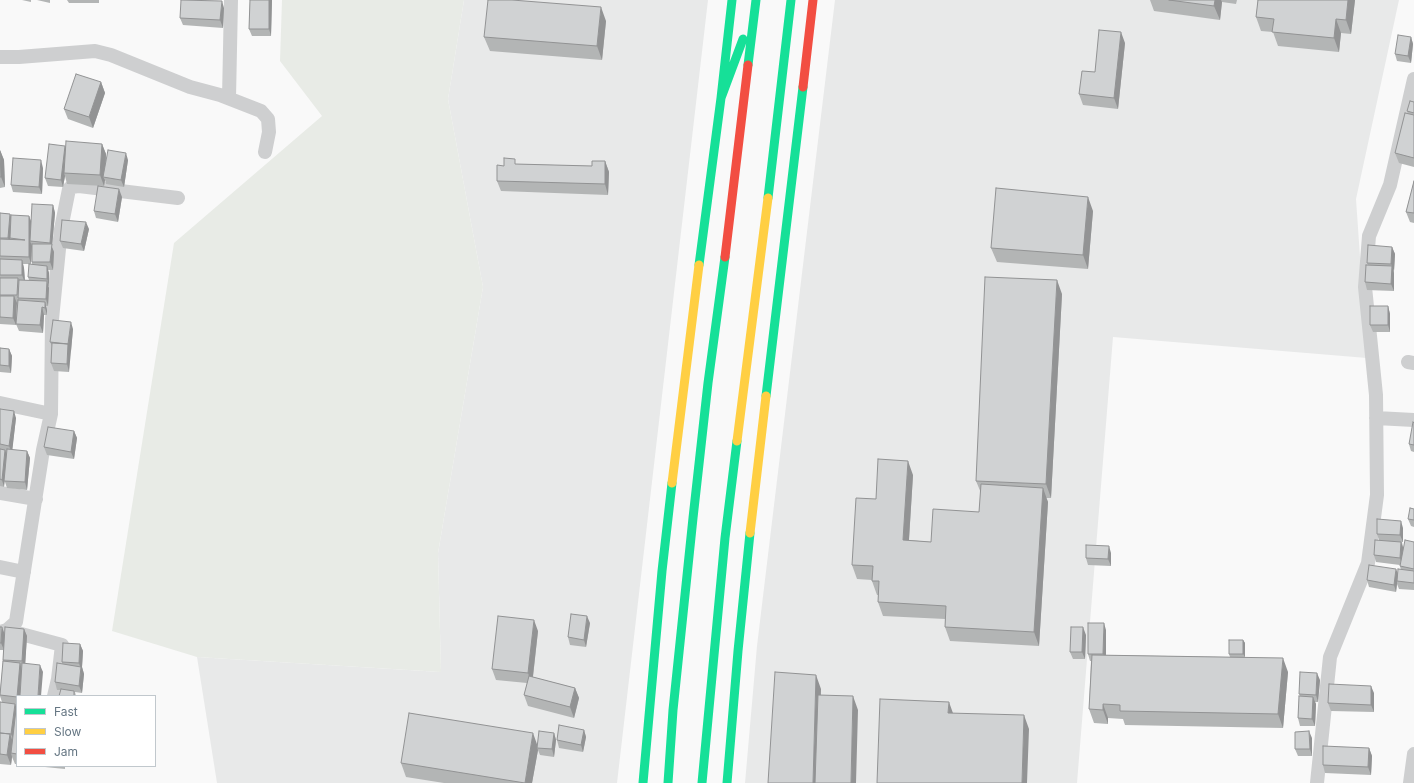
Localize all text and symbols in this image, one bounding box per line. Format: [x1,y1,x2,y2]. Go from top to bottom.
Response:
legend [16,695,156,767]
text: Fast [54,704,78,719]
text: Slow [54,724,81,739]
text: Jam [54,744,78,759]

